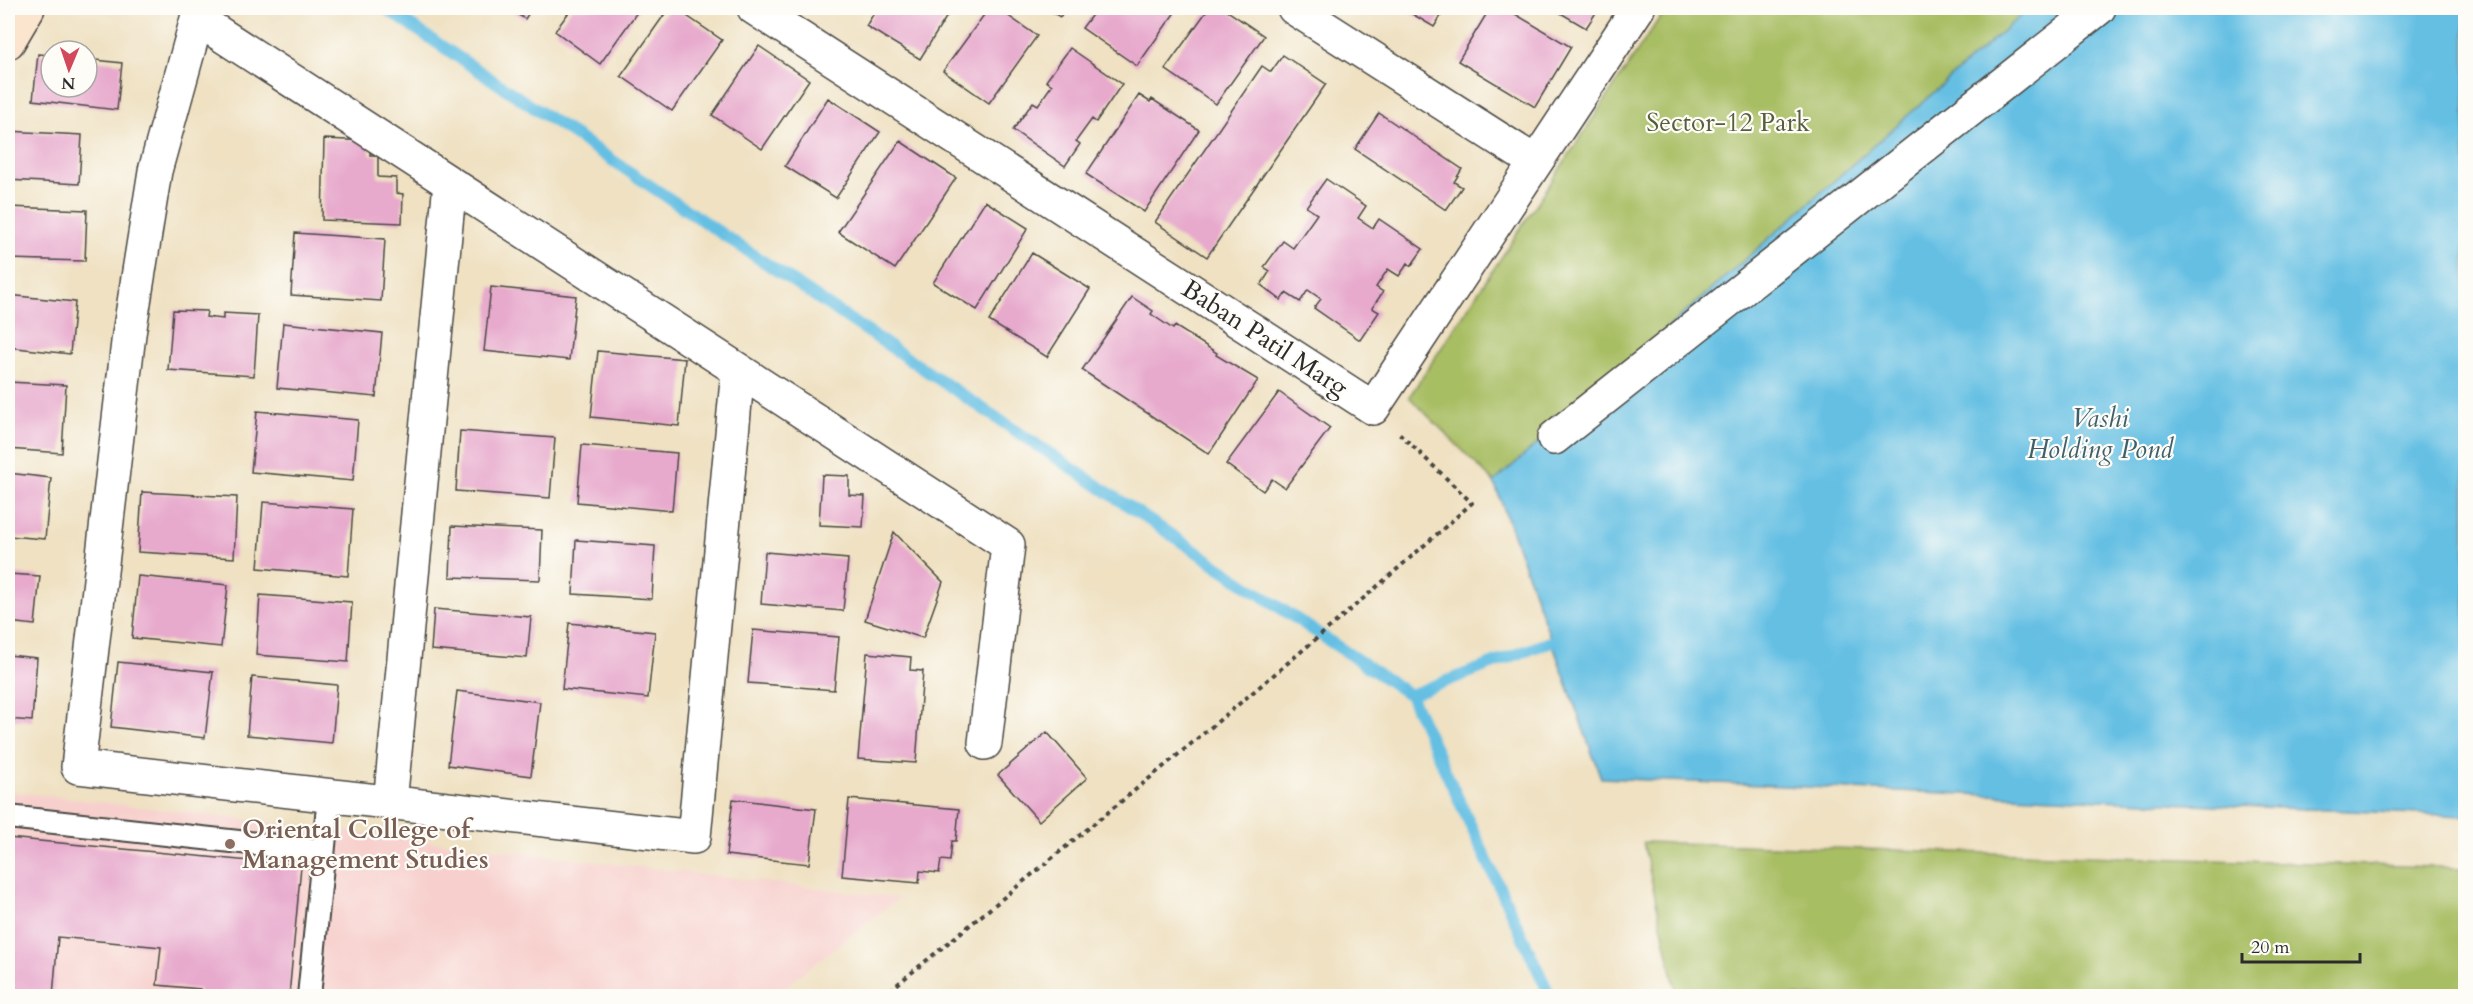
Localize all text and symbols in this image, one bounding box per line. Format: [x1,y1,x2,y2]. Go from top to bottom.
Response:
north arrow [39,39,99,99]
text: N [61,72,76,94]
park label: Sector-12 Park [1646,105,1810,140]
street label: Baban Patil Marg [1175,271,1355,405]
water label: Vashi Holding Pond [2027,400,2174,468]
place label: Oriental College of Management Studies [242,812,489,877]
marker: Oriental College of Management Studies [223,837,237,851]
scale bar [2242,926,2360,964]
text: 20 m [2251,935,2290,960]

